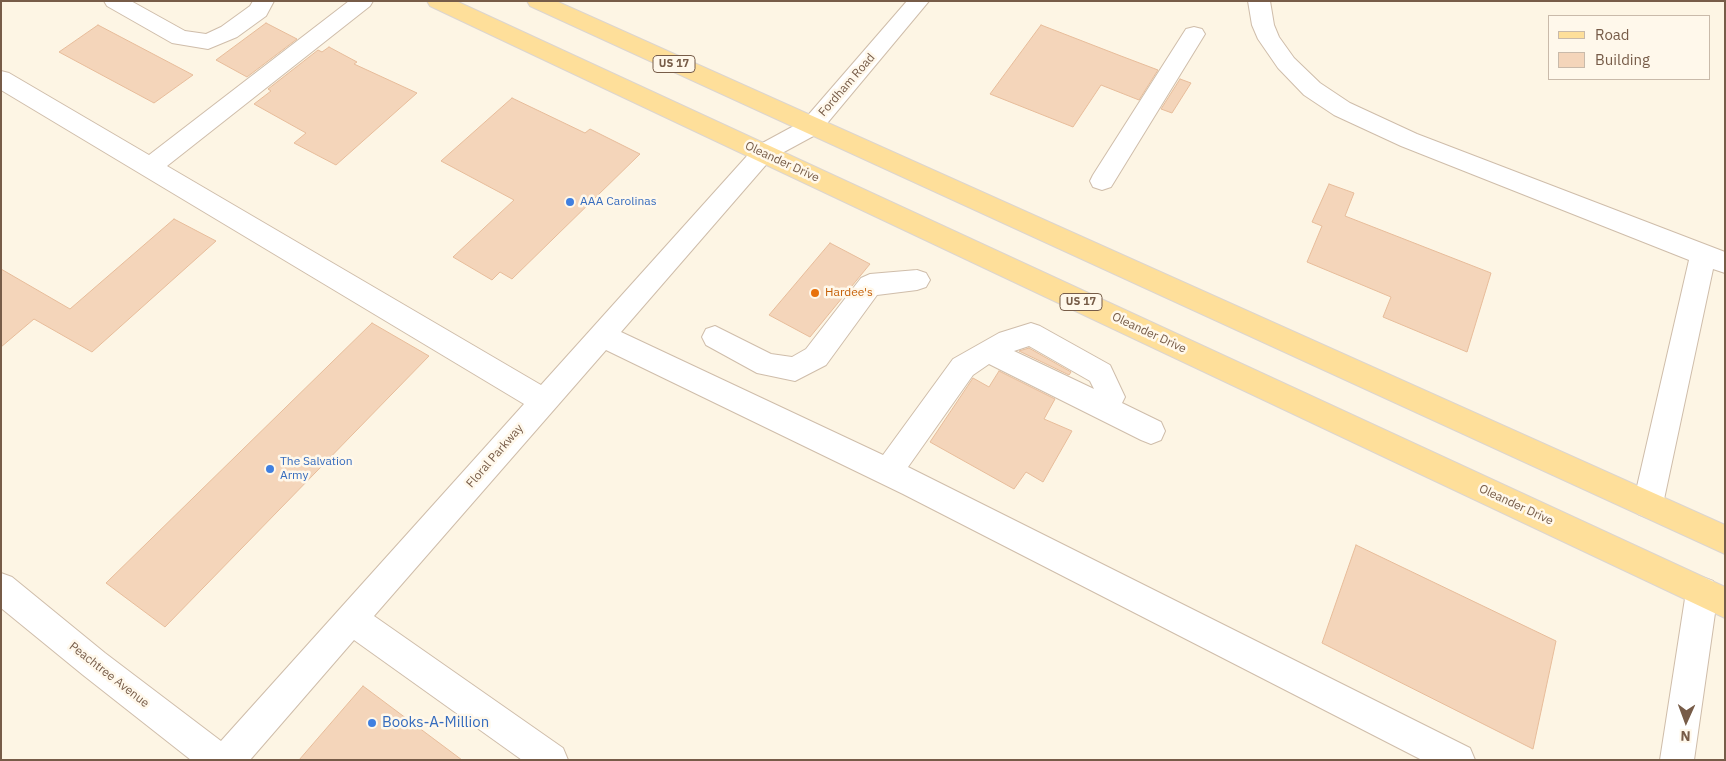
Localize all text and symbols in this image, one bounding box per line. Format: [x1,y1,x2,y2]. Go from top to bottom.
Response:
legend [1548,15,1711,80]
text: Road [1595,25,1630,44]
text: Building [1595,50,1650,69]
street label: Fordham Road [816,51,878,119]
road number: US 17 [653,56,695,72]
street label: Oleander Drive [743,139,821,185]
place label: AAA Carolinas [580,195,657,209]
marker: AAA Carolinas [564,196,576,208]
place label: Hardee's [825,286,873,300]
marker: Hardee's [809,287,821,299]
road number: US 17 [1060,294,1102,310]
street label: Oleander Drive [1110,310,1188,356]
street label: Floral Parkway [464,421,526,491]
place label: The Salvation Army [280,455,353,483]
marker: The Salvation Army [264,463,276,475]
street label: Oleander Drive [1477,482,1555,528]
street label: Peachtree Avenue [66,639,152,711]
north arrow [1661,696,1711,746]
place label: Books-A-Million [382,714,489,732]
marker: Books-A-Million [366,717,378,729]
text: N [1680,727,1691,745]

